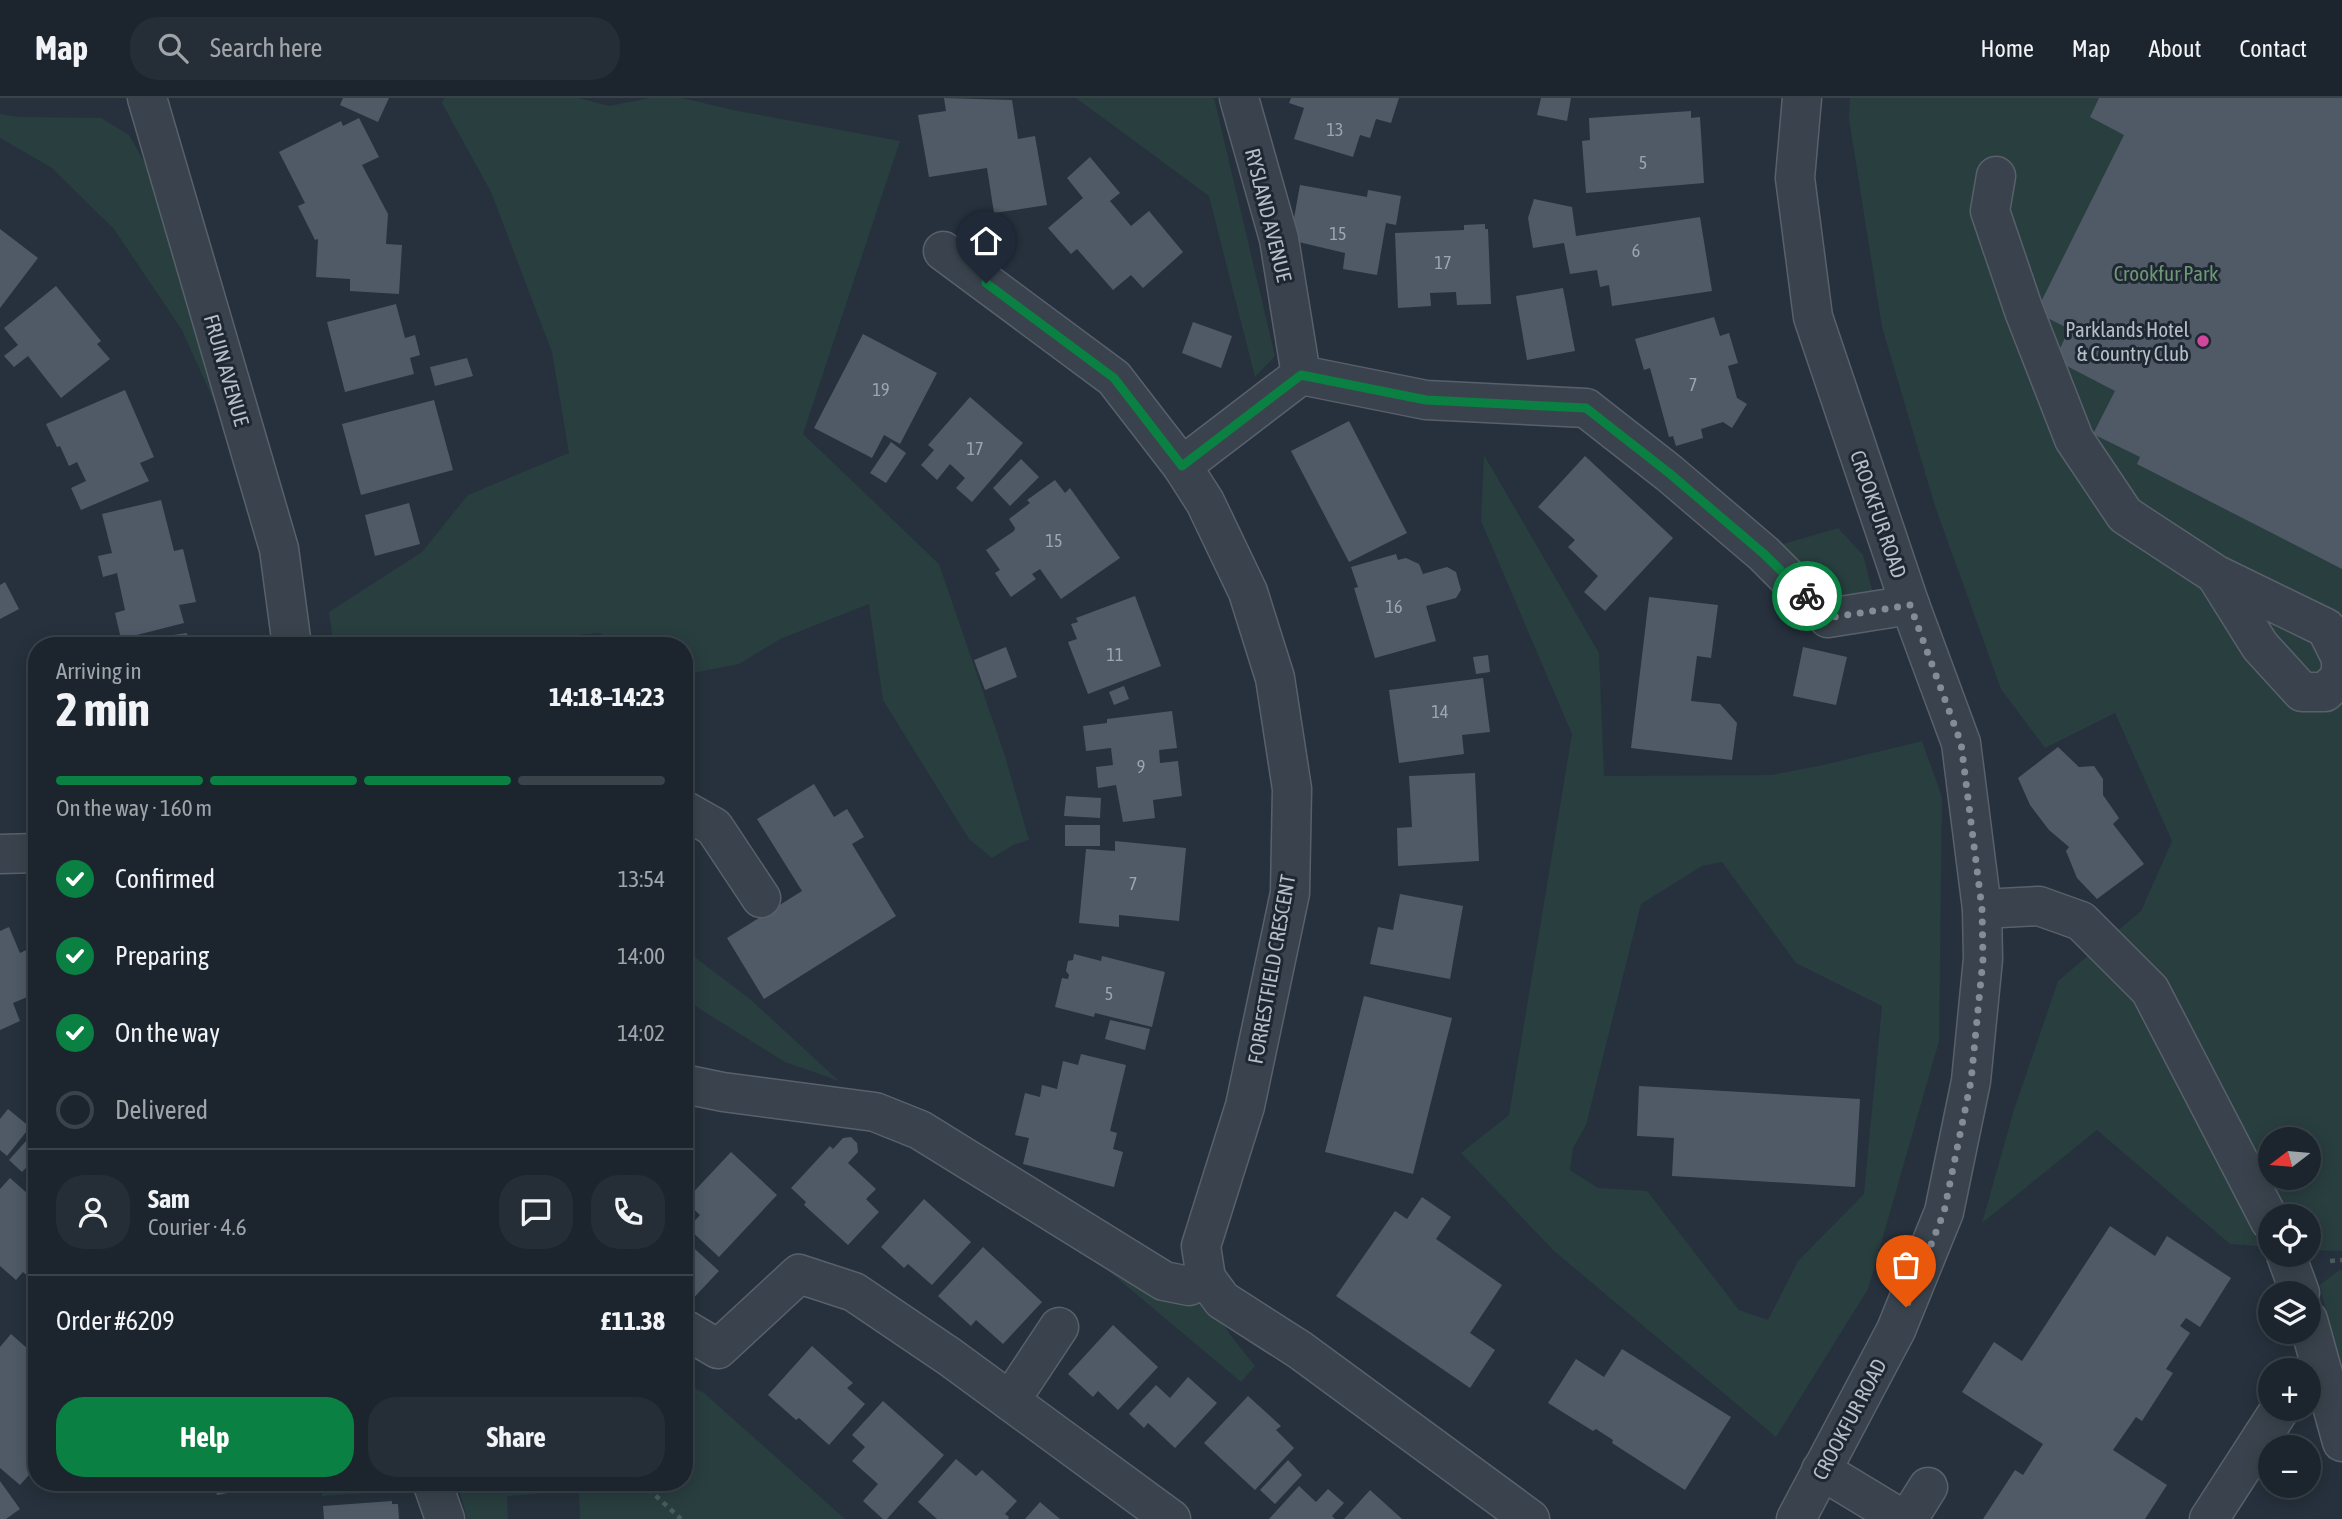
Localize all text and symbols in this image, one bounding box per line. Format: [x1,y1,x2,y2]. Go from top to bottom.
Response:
search box [130,17,620,80]
text: Map [35,29,88,67]
icon: search [154,29,192,67]
text: Search here [210,33,322,63]
text: Home [1980,35,2034,62]
text: Map [2072,35,2110,62]
text: About [2148,35,2201,62]
text: Contact [2239,35,2307,62]
house number: 13 [1327,119,1343,140]
street label: RYSLAND AVENUE [1241,146,1297,284]
house number: 5 [1639,152,1647,173]
pin [956,211,1016,283]
icon: home [967,222,1005,260]
house number: 15 [1330,223,1346,244]
house number: 6 [1632,240,1640,261]
house number: 17 [1435,252,1451,273]
park label: Crookfur Park [2114,261,2218,285]
street label: FRUIN AVENUE [200,312,254,429]
place label: Parklands Hotel & Country Club [2065,317,2189,365]
marker: Parklands Hotel & Country Club [2195,333,2211,349]
house number: 7 [1689,374,1697,395]
house number: 19 [873,379,889,400]
house number: 17 [967,438,983,459]
street label: CROOKFUR ROAD [1846,447,1912,581]
house number: 15 [1046,530,1062,551]
courier [1772,561,1842,631]
icon: bike [1788,577,1826,615]
house number: 16 [1386,596,1402,617]
house number: 11 [1107,644,1123,665]
text: Arriving in [56,658,142,684]
text: 14:18–14:23 [549,682,665,712]
text: 2 min [56,683,150,736]
house number: 14 [1432,701,1448,722]
house number: 9 [1137,756,1145,777]
text: On the way · 160 m [56,795,212,821]
icon: check [56,860,94,898]
text: Confirmed [115,864,215,894]
text: 13:54 [618,866,665,892]
street label: FORRESTFIELD CRESCENT [1243,872,1299,1066]
house number: 7 [1129,873,1137,894]
icon: check [56,937,94,975]
text: Preparing [115,941,209,971]
text: 14:00 [617,943,665,969]
house number: 5 [1105,983,1113,1004]
icon: check [56,1014,94,1052]
text: On the way [115,1018,220,1048]
text: 14:02 [617,1020,665,1046]
text: Delivered [115,1095,208,1125]
north arrow [2258,1127,2320,1190]
map controls [2258,1127,2321,1498]
button: person [56,1175,130,1249]
button: chat [499,1175,573,1249]
button: phone [591,1175,665,1249]
text: Sam [148,1184,190,1214]
button: locate [2258,1204,2321,1267]
text: Courier · 4.6 [148,1214,247,1240]
pin [1876,1235,1936,1307]
icon: bag [1887,1246,1925,1284]
button: layers [2258,1281,2321,1344]
text: Order #6209 [56,1306,175,1336]
text: £11.38 [601,1306,665,1336]
street label: CROOKFUR ROAD [1807,1354,1891,1484]
button: + [2258,1358,2321,1421]
button: Help [56,1397,354,1477]
button: Share [368,1397,665,1477]
button: − [2258,1435,2321,1498]

